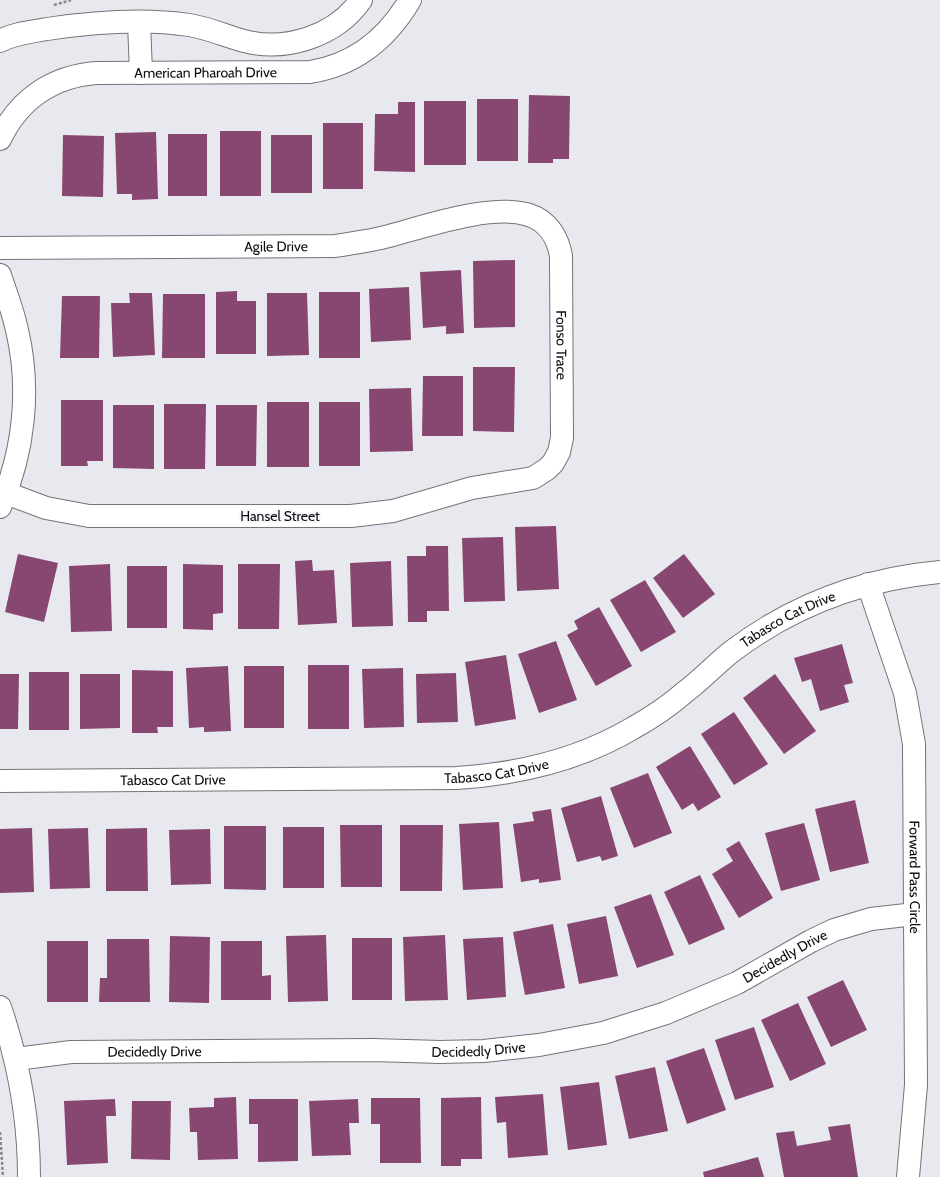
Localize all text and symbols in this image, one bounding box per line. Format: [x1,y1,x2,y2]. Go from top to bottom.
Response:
street label: American Pharoah Drive [134,63,277,82]
street label: Agile Drive [244,237,308,256]
street label: Fonso Trace [552,310,571,380]
street label: Hansel Street [240,507,320,525]
street label: Tabasco Cat Drive [737,587,838,651]
street label: Tabasco Cat Drive [444,755,551,787]
street label: Tabasco Cat Drive [120,771,226,789]
street label: Forward Pass Circle [905,820,924,934]
street label: Decidedly Drive [739,926,830,987]
street label: Decidedly Drive [431,1038,526,1061]
street label: Decidedly Drive [107,1042,202,1061]

